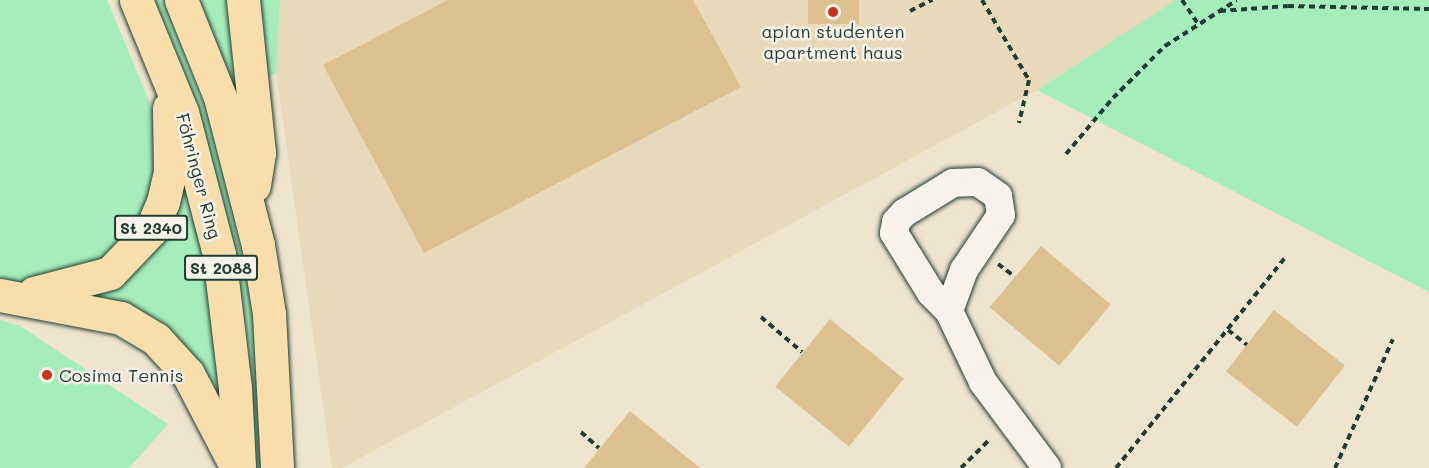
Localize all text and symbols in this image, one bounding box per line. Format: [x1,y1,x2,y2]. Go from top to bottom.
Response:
marker: apian studenten apartment haus [826,5,840,19]
place label: apian studenten apartment haus [762,21,904,63]
street label: Föhringer Ring [172,111,226,241]
road number: St 2340 [114,215,188,241]
road number: St 2088 [184,255,258,281]
place label: Cosima Tennis [59,364,183,386]
marker: Cosima Tennis [40,368,54,382]

